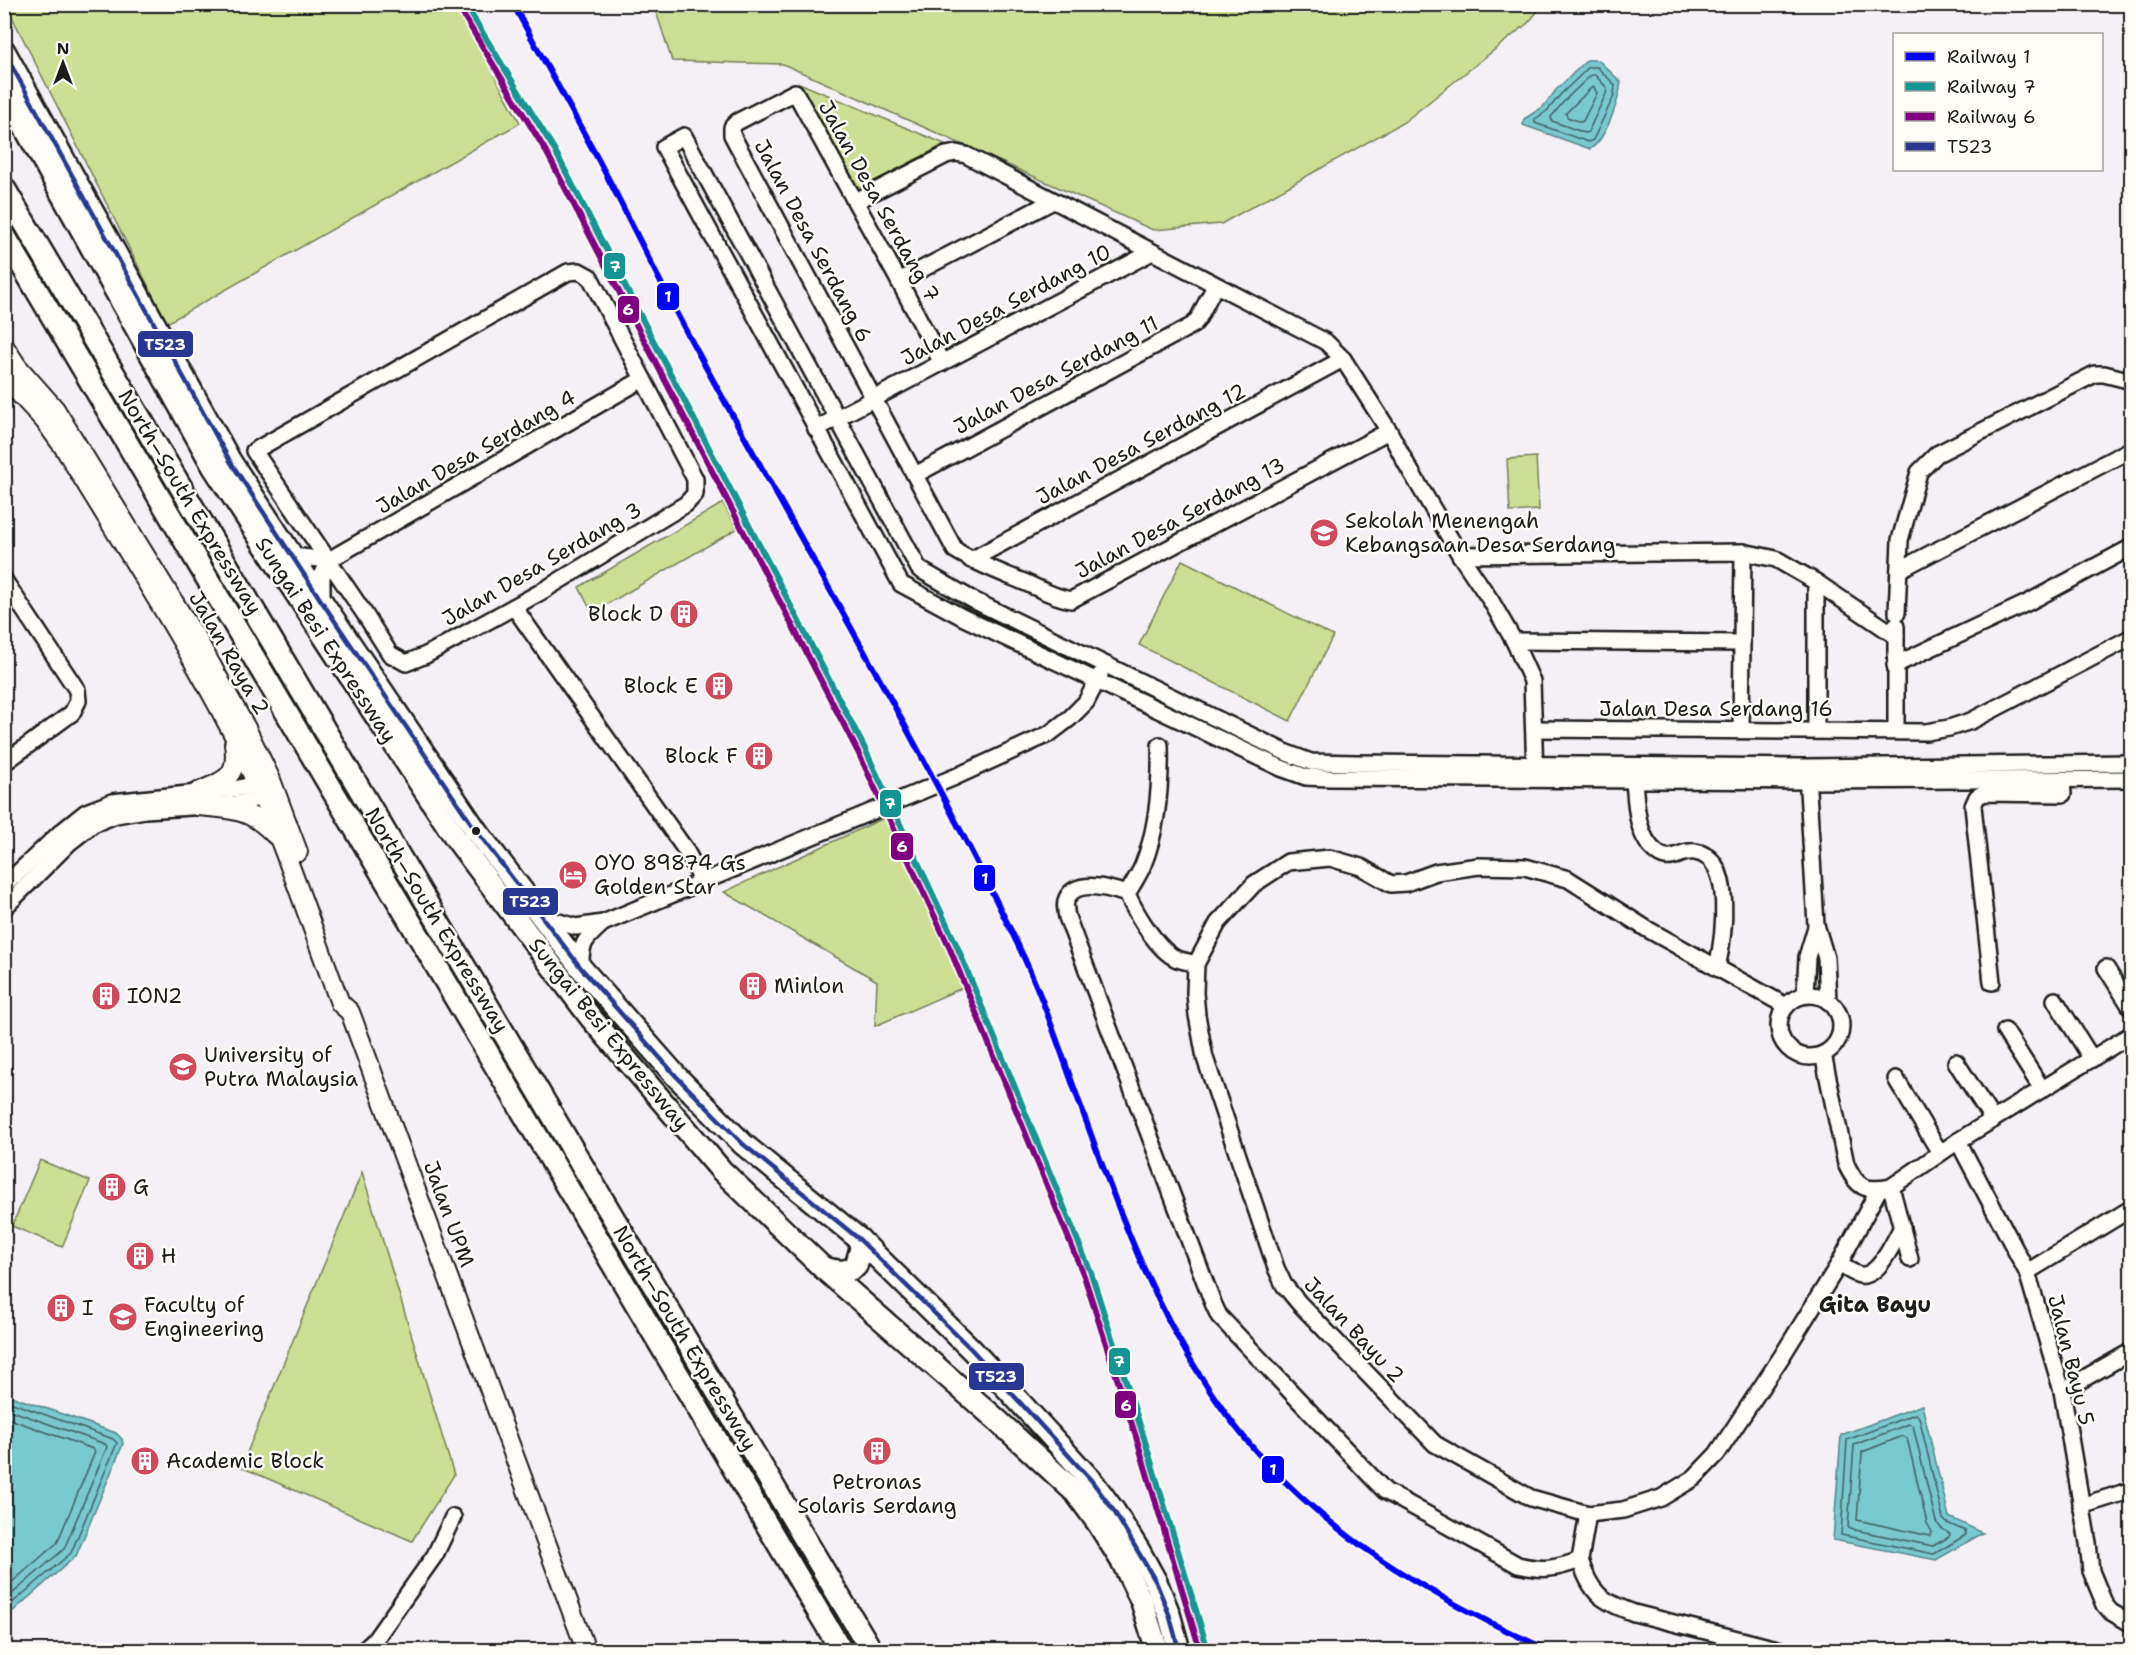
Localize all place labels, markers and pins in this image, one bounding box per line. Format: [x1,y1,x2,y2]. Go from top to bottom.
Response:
place label: Sekolah Menengah Kebangsaan Desa Serdang [1345,507,1616,559]
school or university icon: Sekolah Menengah Kebangsaan Desa Serdang [1308,517,1340,549]
building icon: Block D [668,598,700,630]
place label: Block D [588,600,663,628]
building icon: Block E [703,670,735,702]
place label: Block E [624,672,698,700]
building icon: Block F [743,740,775,772]
place label: Block F [665,742,738,770]
unlabelled marker [470,825,482,837]
place label: OYO 89874 Gs Golden Star [594,849,746,901]
hotel icon: OYO 89874 Gs Golden Star [557,859,589,891]
building icon: Minlon [737,970,769,1002]
place label: Minlon [774,972,844,1000]
building icon: ION2 [90,980,122,1012]
place label: ION2 [127,982,183,1010]
place label: University of Putra Malaysia [204,1041,358,1093]
school or university icon: University of Putra Malaysia [167,1051,199,1083]
building icon: G [96,1171,128,1203]
place label: G [133,1173,149,1201]
building icon: H [124,1240,156,1272]
place label: H [161,1242,176,1270]
place label: Faculty of Engineering [144,1291,264,1343]
building icon: I [45,1292,77,1324]
place label: I [82,1294,94,1322]
school or university icon: Faculty of Engineering [107,1301,139,1333]
building icon: Petronas Solaris Serdang [861,1435,893,1467]
building icon: Academic Block [129,1445,161,1477]
place label: Academic Block [166,1447,324,1475]
place label: Petronas Solaris Serdang [797,1468,957,1520]

